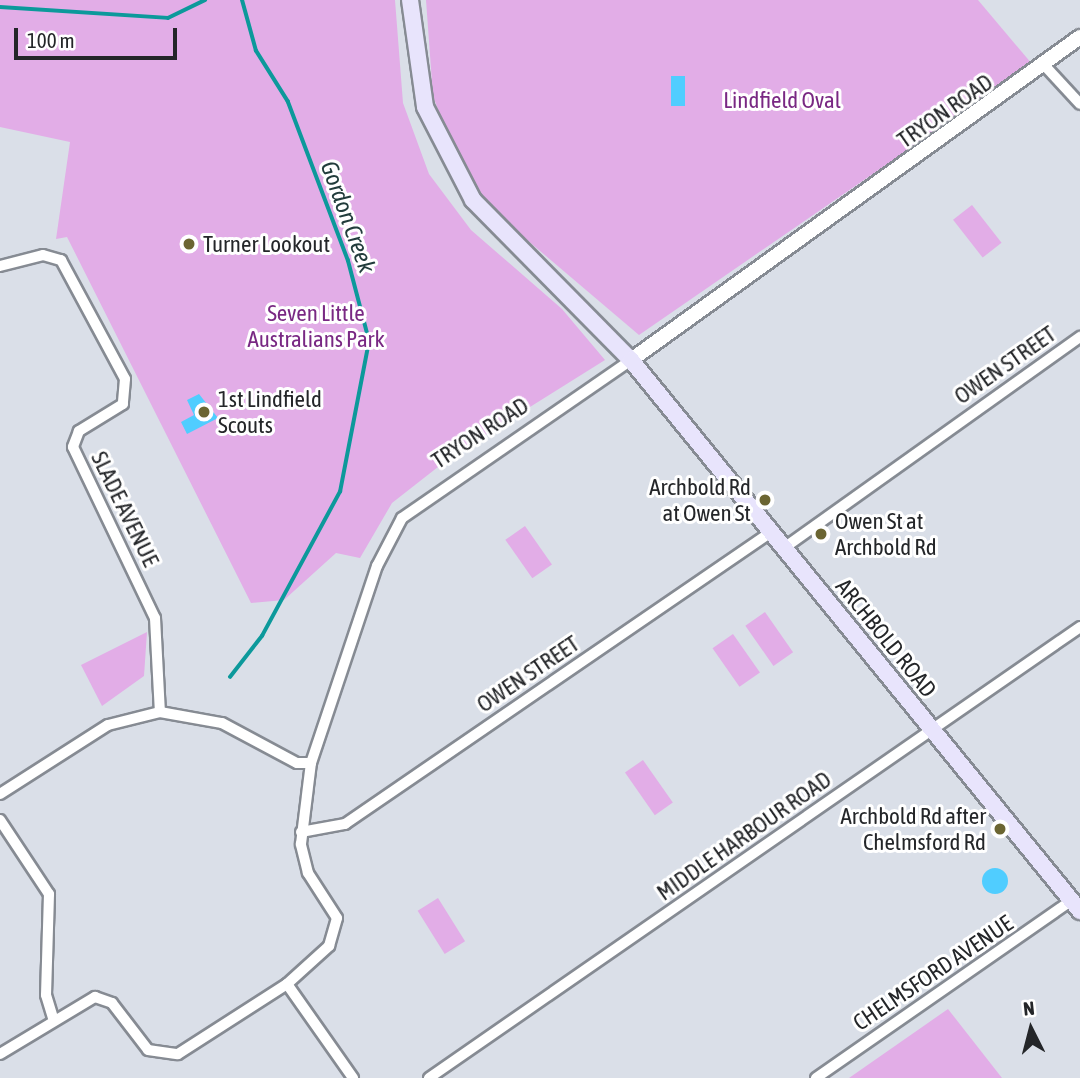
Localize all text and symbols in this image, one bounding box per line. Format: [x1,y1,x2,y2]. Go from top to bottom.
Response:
scale bar [18,14,180,58]
text: 100 m [27,28,75,52]
street label: TRYON ROAD [892,68,998,154]
park label: Lindfield Oval [723,86,841,114]
water label: Gordon Creek [314,157,382,277]
place label: Turner Lookout [203,230,330,258]
marker: Turner Lookout [181,236,197,252]
park label: Seven Little Australians Park [247,299,385,353]
street label: OWEN STREET [949,320,1061,410]
place label: 1st Lindfield Scouts [218,385,322,439]
street label: TRYON ROAD [426,391,534,475]
marker: 1st Lindfield Scouts [196,404,212,420]
street label: SLADE AVENUE [85,447,165,571]
place label: Archbold Rd at Owen St [649,473,751,527]
marker: Archbold Rd at Owen St [757,492,773,508]
place label: Owen St at Archbold Rd [835,507,937,561]
marker: Owen St at Archbold Rd [813,526,829,542]
street label: ARCHBOLD ROAD [830,573,942,703]
street label: OWEN STREET [472,630,584,718]
street label: MIDDLE HARBOUR ROAD [652,765,836,907]
place label: Archbold Rd after Chelmsford Rd [840,802,986,856]
marker: Archbold Rd after Chelmsford Rd [992,821,1008,837]
street label: CHELMSFORD AVENUE [848,909,1018,1037]
north arrow [996,994,1066,1064]
text: N [1022,997,1036,1020]

